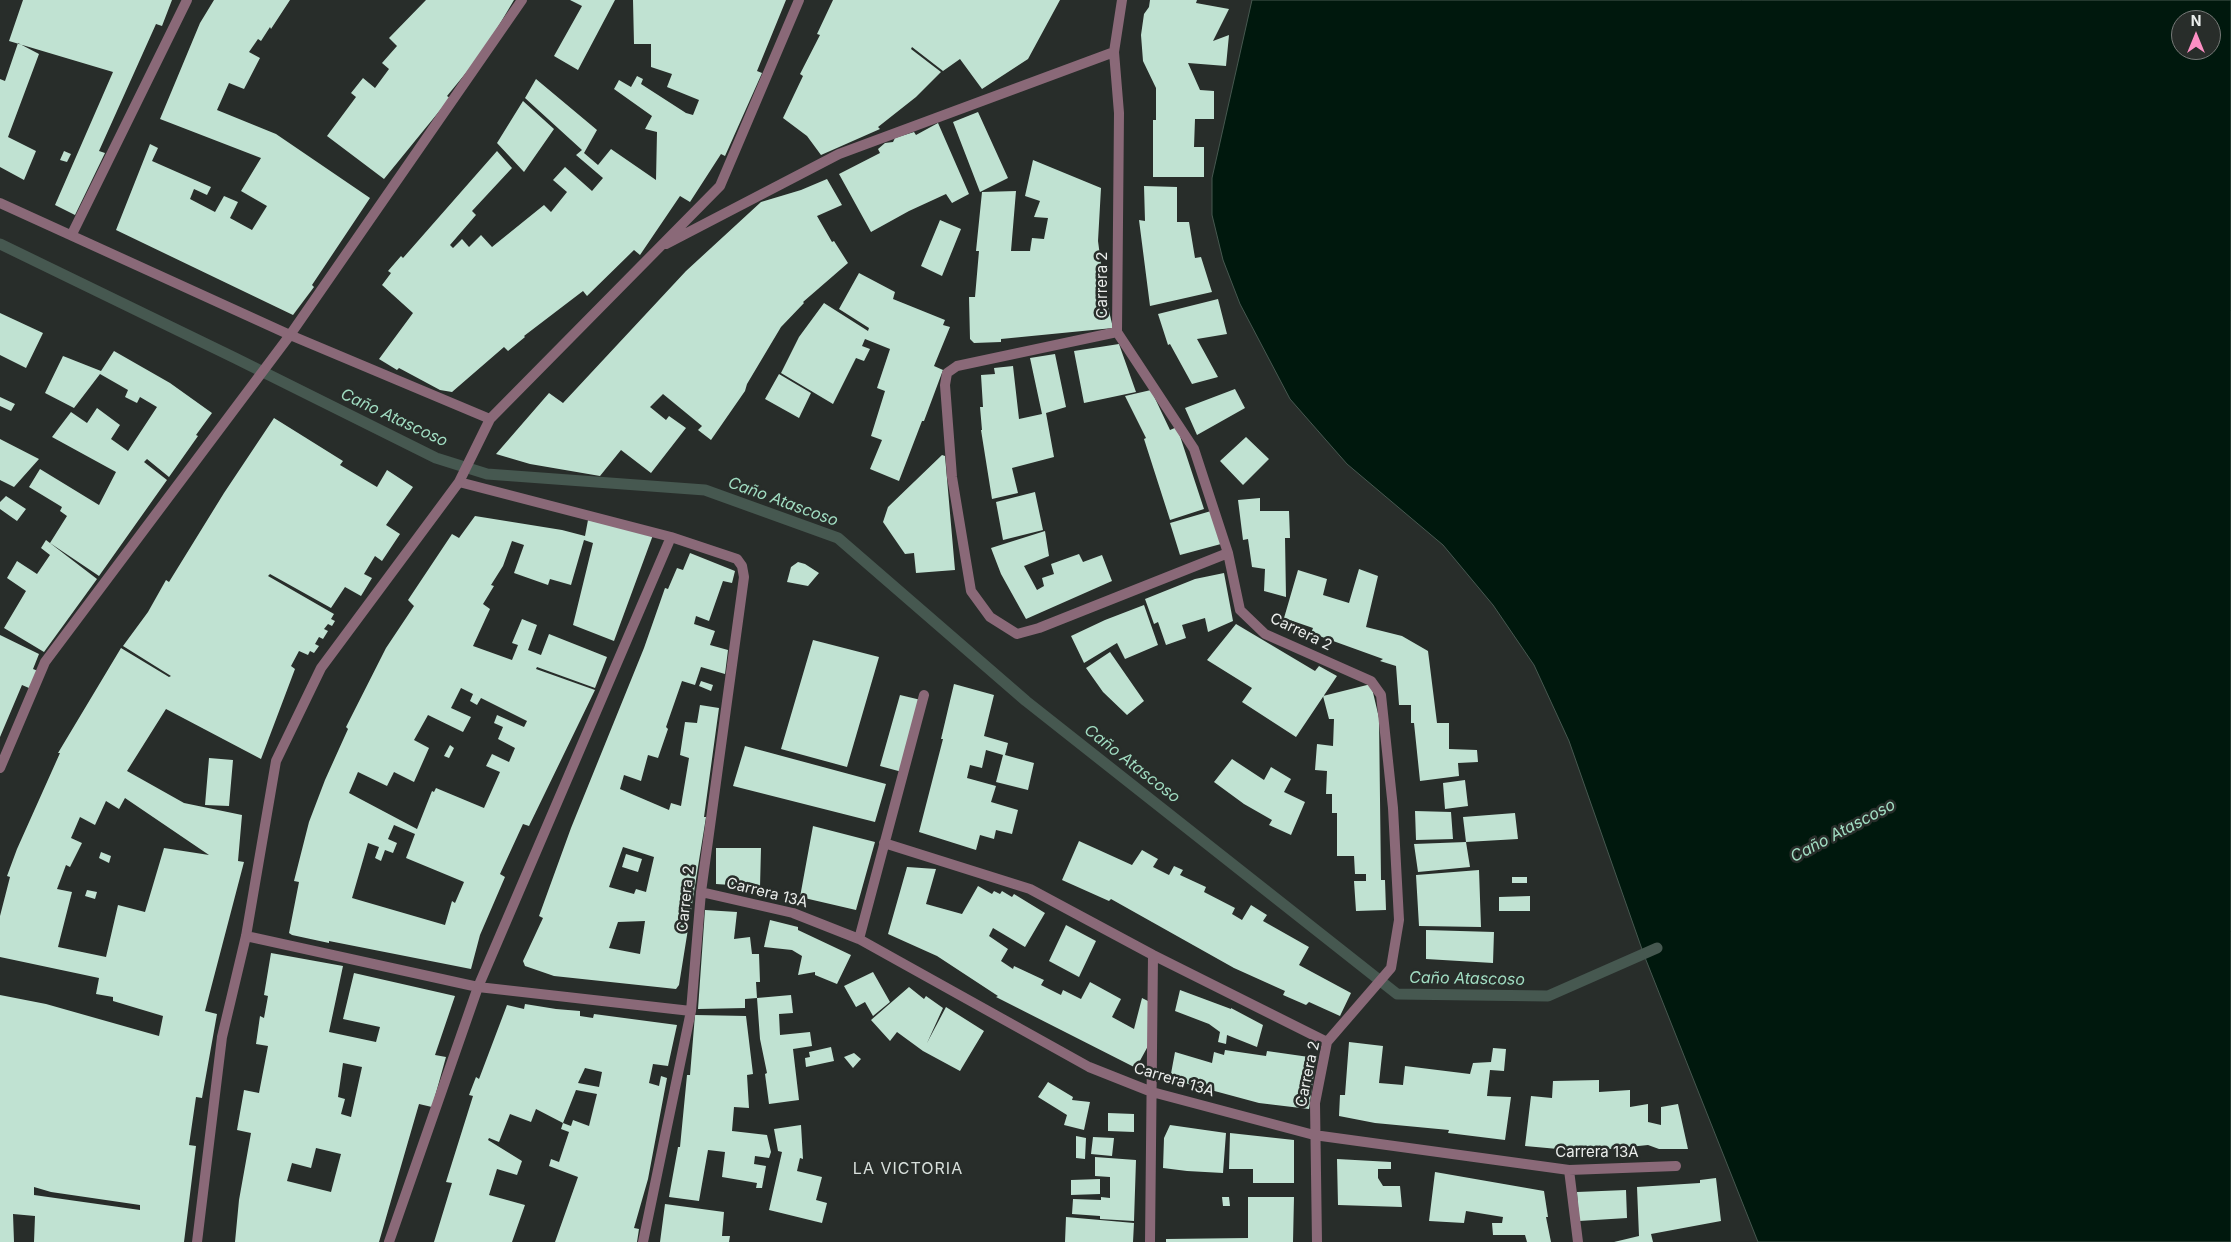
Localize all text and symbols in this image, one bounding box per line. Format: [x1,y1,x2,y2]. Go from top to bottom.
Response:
north arrow [2171,10,2221,60]
text: N [2191,12,2201,29]
street label: Carrera 2 [1093,252,1111,318]
water label: Caño Atascoso [337,385,451,451]
water label: Caño Atascoso [725,473,841,531]
street label: Carrera 2 [1267,609,1335,655]
water label: Caño Atascoso [1080,721,1184,807]
water label: Caño Atascoso [1787,795,1899,867]
street label: Carrera 2 [674,865,698,933]
street label: Carrera 13A [724,874,810,912]
water label: Caño Atascoso [1409,968,1525,990]
street label: Carrera 2 [1292,1039,1324,1109]
street label: Carrera 13A [1131,1059,1217,1101]
street label: Carrera 13A [1555,1143,1639,1161]
district label: LA VICTORIA [851,1159,965,1179]

